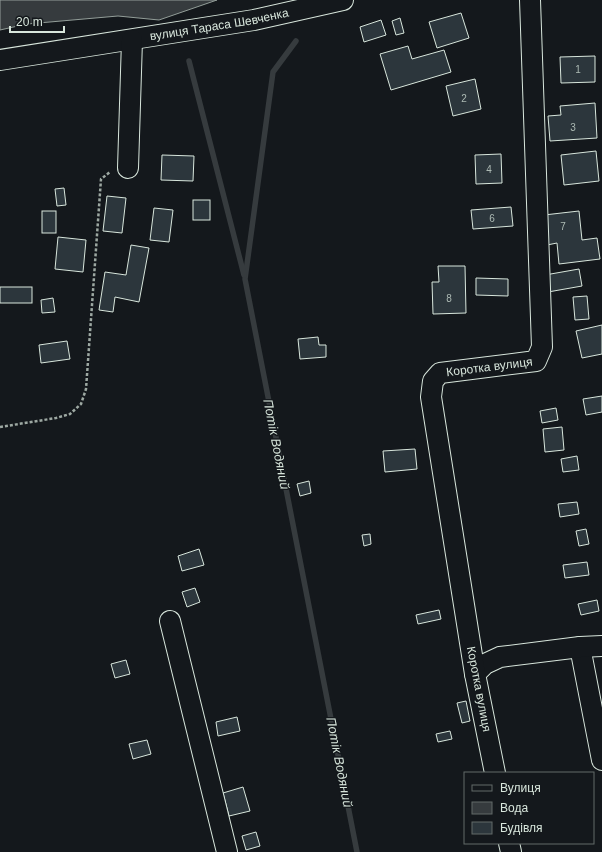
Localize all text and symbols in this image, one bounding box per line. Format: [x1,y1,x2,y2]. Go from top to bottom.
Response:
street label: вулиця Тараса Шевченка [149,5,290,43]
scale bar [10,8,64,34]
text: 20 m [16,15,43,29]
house number: 1 [575,64,581,75]
house number: 2 [461,93,467,104]
house number: 3 [570,122,576,133]
house number: 4 [486,164,492,175]
house number: 6 [489,213,495,224]
house number: 7 [560,221,566,232]
house number: 8 [446,293,452,304]
street label: Коротка вулиця [445,354,533,379]
water label: Потік Водяний [260,398,293,491]
street label: Коротка вулиця [464,645,494,733]
water label: Потік Водяний [323,716,356,809]
legend [464,772,594,844]
text: Вулиця [500,781,541,795]
text: Вода [500,801,528,815]
text: Будівля [500,821,542,835]

